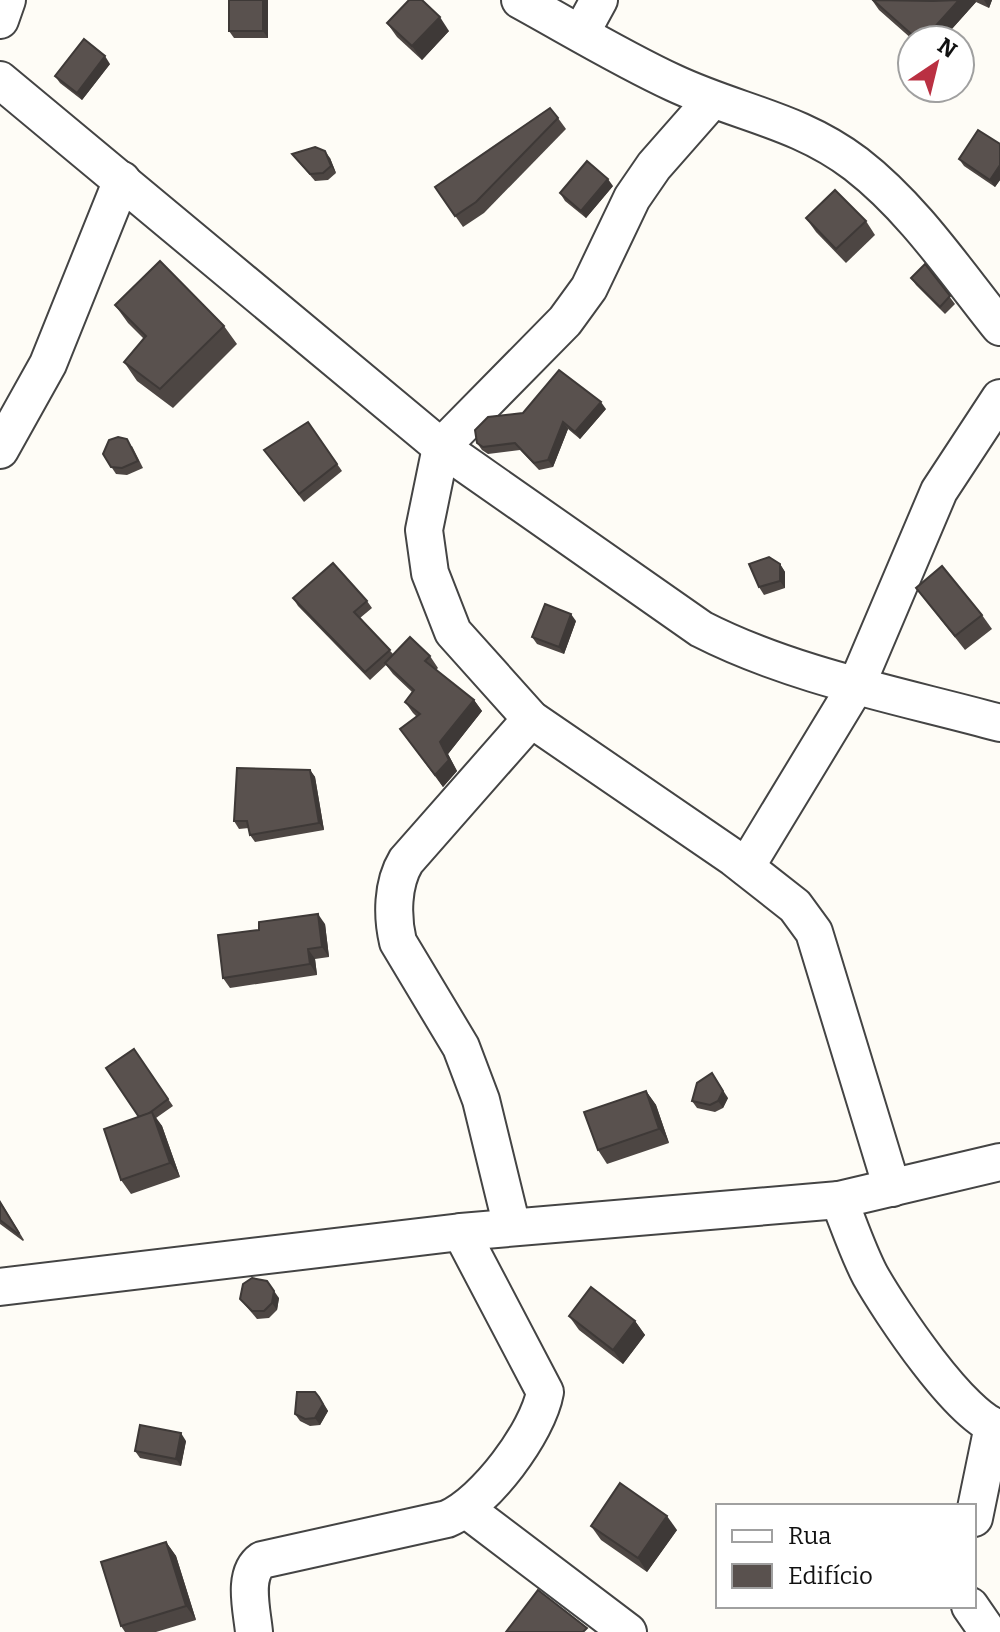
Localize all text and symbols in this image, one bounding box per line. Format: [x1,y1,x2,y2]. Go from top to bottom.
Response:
north arrow [896,24,976,104]
text: N [932,32,962,64]
legend [716,1504,976,1608]
text: Rua [788,1522,831,1550]
text: Edifício [788,1562,873,1590]

